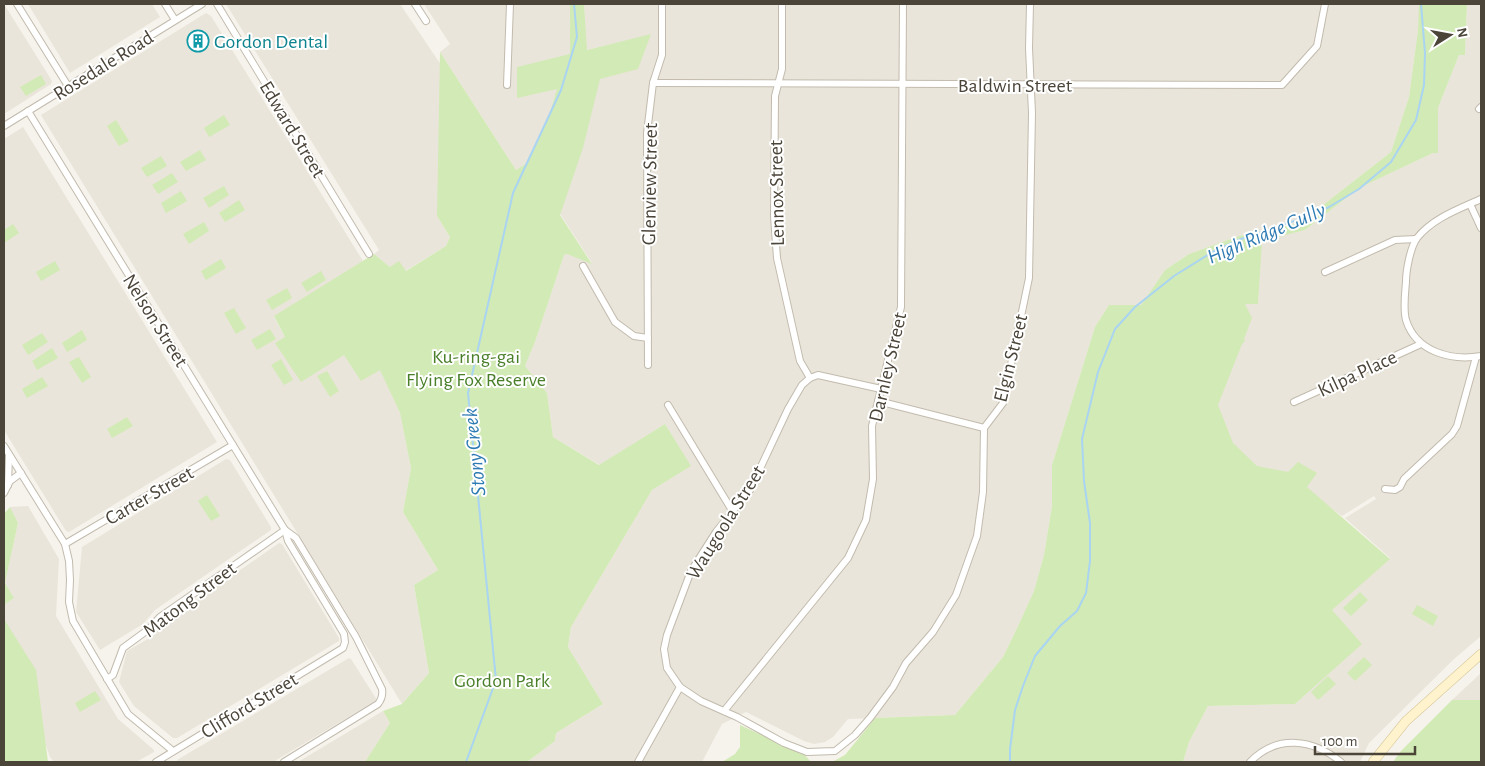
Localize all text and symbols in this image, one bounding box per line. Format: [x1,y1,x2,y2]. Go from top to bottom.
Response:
north arrow [1425,10,1475,60]
street label: Rosedale Road [50,27,157,104]
text: N [1454,27,1470,39]
building icon: Gordon Dental [186,29,210,53]
place label: Gordon Dental [214,32,328,52]
street label: Baldwin Street [958,76,1073,96]
street label: Edward Street [256,78,329,182]
street label: Glenview Street [639,122,661,245]
street label: Lennox Street [766,139,788,246]
water label: High Ridge Gully [1204,199,1329,268]
street label: Nelson Street [119,271,192,371]
street label: Darnley Street [866,310,910,424]
street label: Elgin Street [990,312,1032,404]
park label: Ku-ring-gai Flying Fox Reserve [406,347,546,390]
street label: Kilpa Place [1315,347,1400,401]
water label: Stony Creek [459,407,490,497]
street label: Carter Street [102,462,197,529]
street label: Waugoola Street [683,462,769,583]
street label: Matong Street [139,558,240,641]
street label: Clifford Street [198,669,302,742]
park label: Gordon Park [454,671,550,691]
scale bar [1315,724,1415,756]
text: 100 m [1322,734,1357,749]

